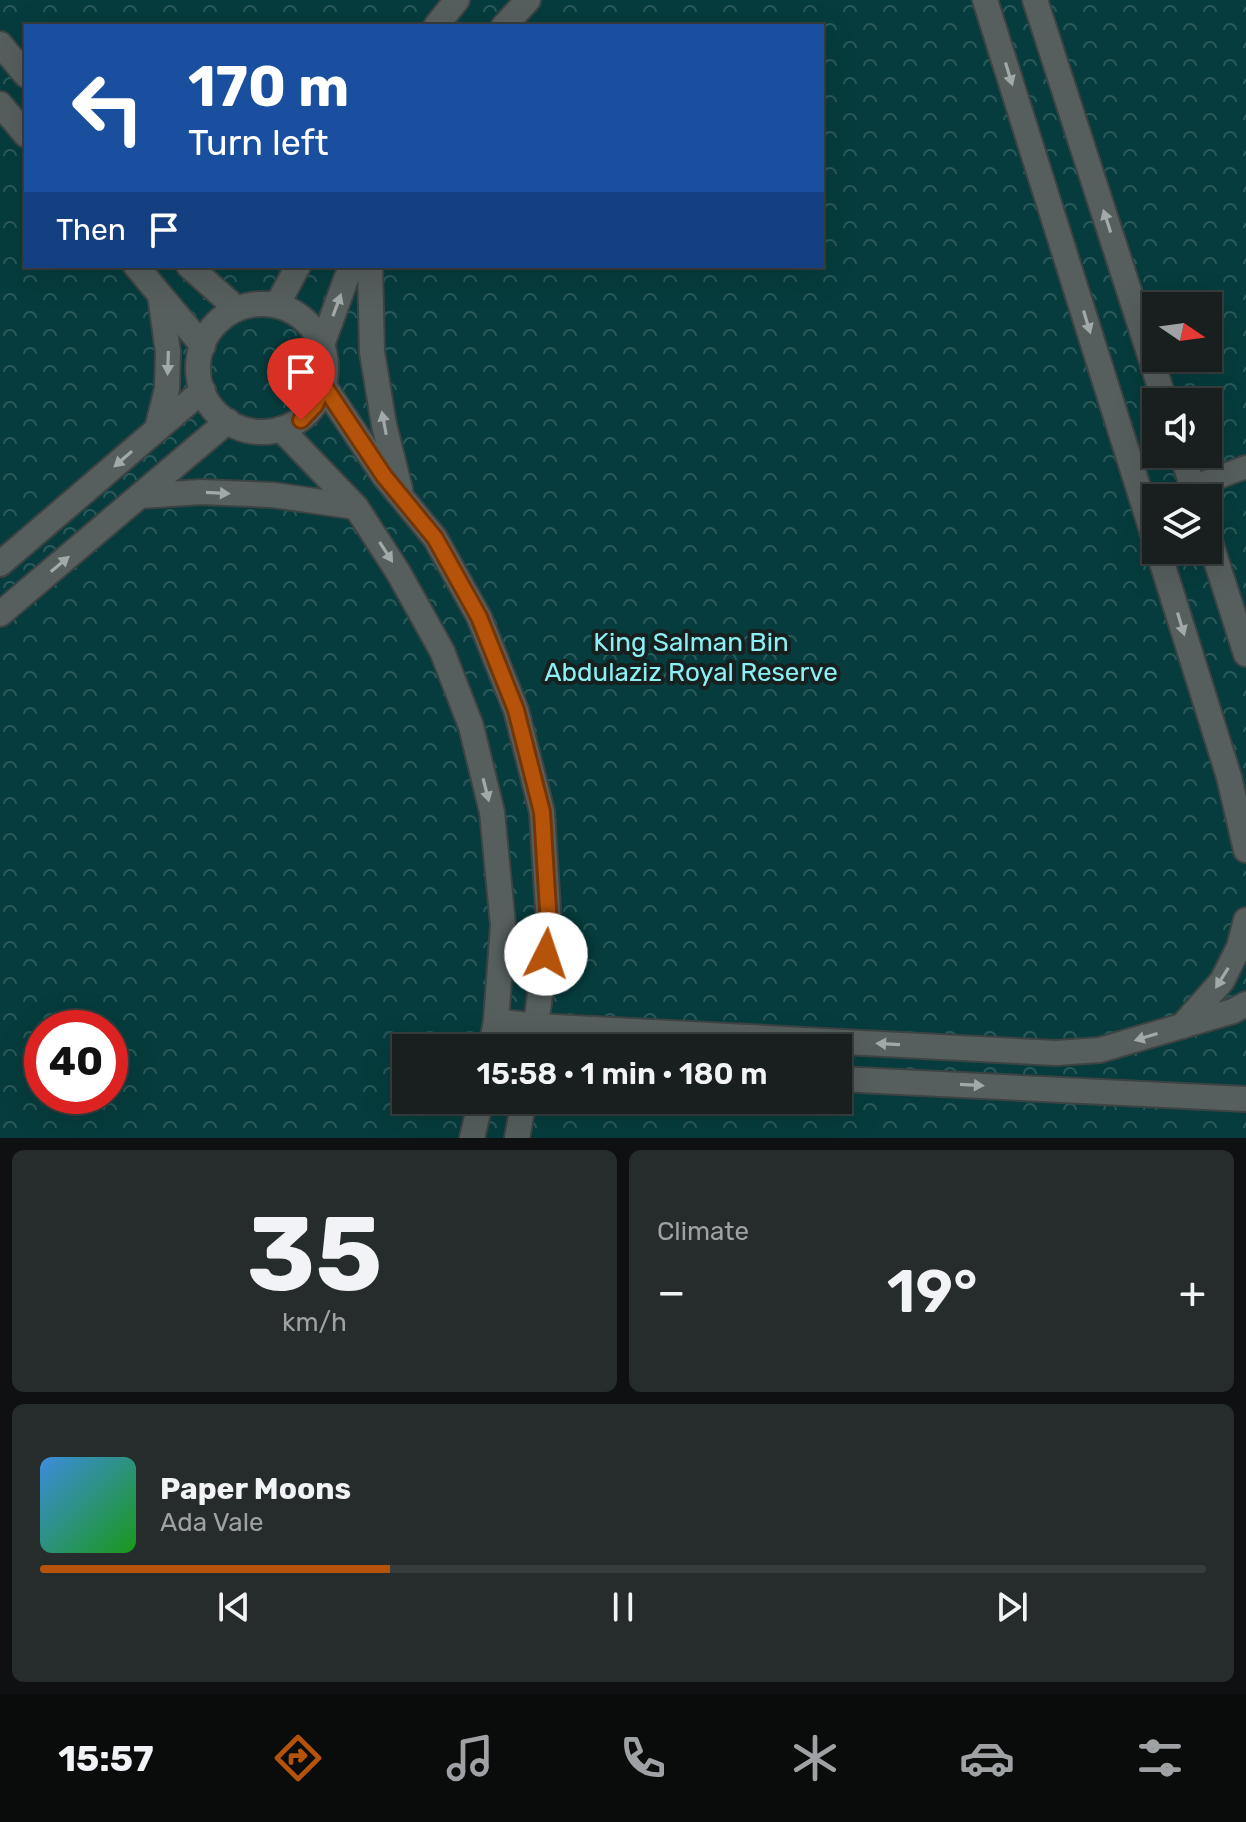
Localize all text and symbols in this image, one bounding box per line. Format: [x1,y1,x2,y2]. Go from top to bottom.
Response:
text: 170 m [188,54,349,120]
icon: left [56,56,160,160]
one-way arrow [1003,63,1015,87]
text: Turn left [188,121,329,164]
icon: arrive [142,208,186,252]
one-way arrow [1100,209,1112,233]
text: Then [56,212,126,248]
north arrow [1142,292,1222,372]
map controls [1142,292,1222,564]
one-way arrow [331,293,344,317]
one-way arrow [1081,311,1093,335]
pin [267,338,335,420]
icon: arrive [279,350,323,394]
one-way arrow [161,351,174,376]
button: sound [1142,388,1222,468]
one-way arrow [377,411,390,436]
one-way arrow [113,450,133,467]
button: layers [1142,484,1222,564]
one-way arrow [206,486,231,499]
one-way arrow [378,542,393,563]
one-way arrow [49,556,69,573]
one-way arrow [1176,613,1188,637]
park label: King Salman Bin Abdulaziz Royal Reserve [544,627,838,688]
one-way arrow [481,778,493,803]
position arrow [504,912,588,996]
one-way arrow [1215,966,1230,989]
speed limit sign: 40 [24,1010,128,1114]
one-way arrow [1133,1031,1157,1044]
one-way arrow [875,1038,900,1051]
text: 15:58 · 1 min · 180 m [477,1056,767,1092]
one-way arrow [960,1079,985,1092]
text: 35 [247,1193,382,1316]
text: Climate [657,1216,749,1247]
text: 19° [887,1256,977,1327]
text: − [657,1266,686,1318]
text: + [1179,1266,1206,1318]
text: km/h [282,1307,347,1338]
text: Paper Moons [160,1471,351,1507]
text: Ada Vale [160,1507,264,1538]
icon: previous [212,1585,256,1629]
icon: pause [601,1585,645,1629]
icon: next [990,1585,1034,1629]
icon: directions [270,1730,326,1786]
icon: music [442,1730,498,1786]
icon: phone [615,1730,671,1786]
icon: climate [787,1730,843,1786]
icon: car [959,1730,1015,1786]
icon: filters [1132,1730,1188,1786]
text: 15:57 [58,1737,154,1780]

